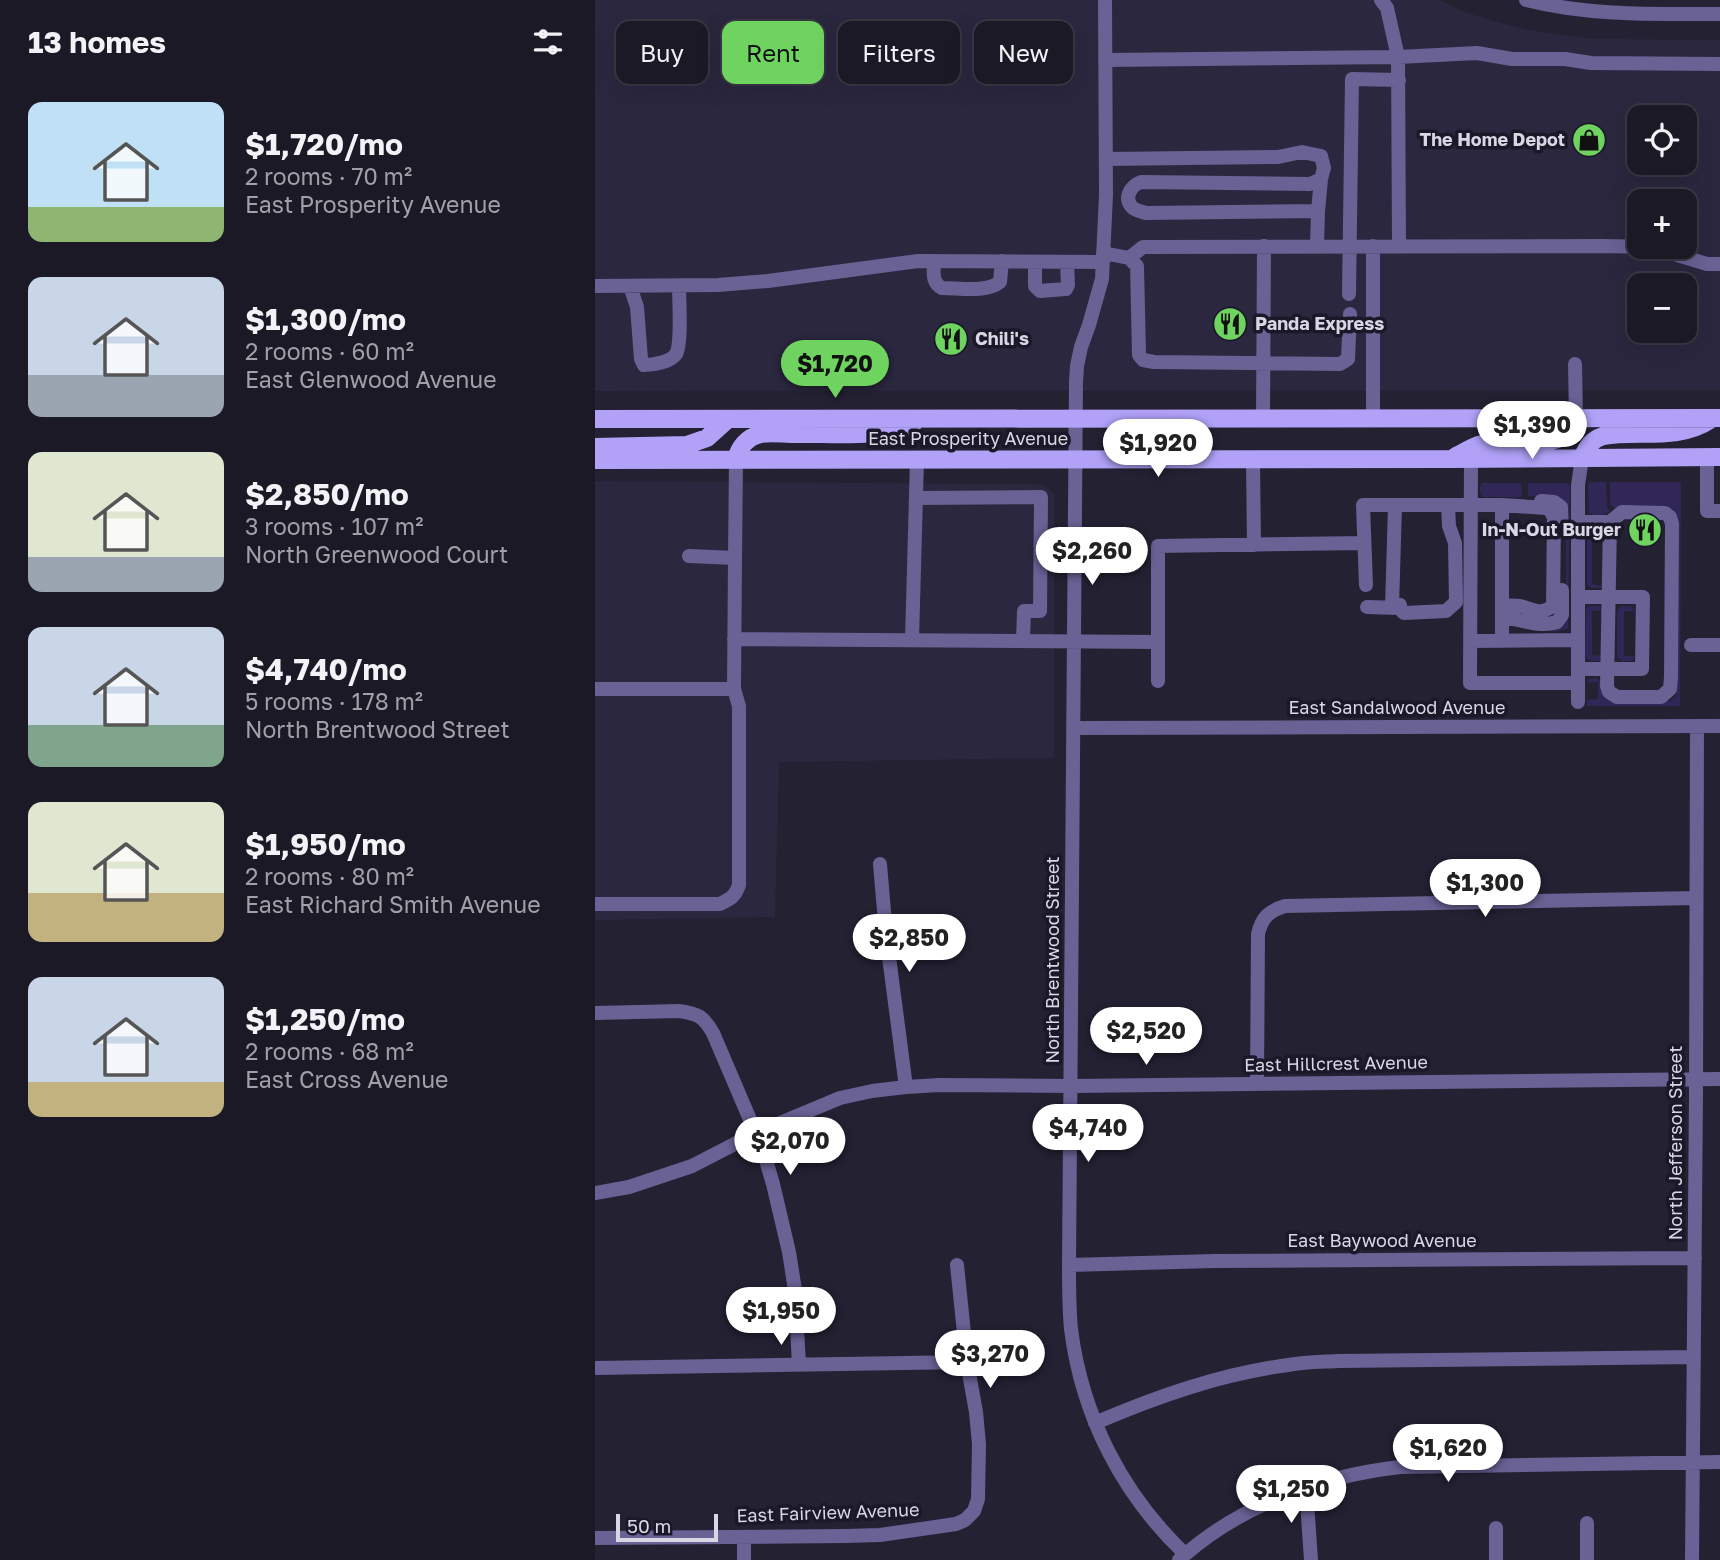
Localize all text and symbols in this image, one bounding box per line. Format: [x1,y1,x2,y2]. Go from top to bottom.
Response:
chip: Buy [616,21,708,84]
chip: Rent [722,21,824,84]
chip: Filters [838,21,960,84]
chip: New [974,21,1073,84]
icon: filters [529,23,567,61]
text: 13 homes [28,24,166,60]
map controls [1627,105,1697,343]
button: locate [1627,105,1697,175]
shop icon: The Home Depot [1570,121,1608,159]
text: $1,720/mo [245,126,403,162]
place label: The Home Depot [1419,128,1565,150]
icon: home [84,130,168,214]
text: 2 rooms · 70 m² [245,162,412,190]
button: + [1627,189,1697,259]
text: East Prosperity Avenue [245,190,501,218]
button: − [1627,273,1697,343]
text: $1,300/mo [245,301,406,337]
icon: home [84,305,168,389]
restaurant icon: Panda Express [1211,305,1249,343]
place label: Panda Express [1255,312,1384,334]
restaurant icon: Chili's [932,320,970,358]
place label: Chili's [975,327,1029,349]
text: 2 rooms · 60 m² [245,337,414,365]
pin: $1,720 [778,340,892,400]
text: $1,720 [797,349,873,377]
text: East Glenwood Avenue [245,365,497,393]
pin: $1,390 [1475,402,1589,461]
text: $1,390 [1493,410,1571,438]
pin: $1,920 [1101,420,1215,479]
street label: East Prosperity Avenue [868,427,1068,449]
text: $1,920 [1119,428,1197,456]
text: $2,850/mo [245,476,409,512]
icon: home [84,480,168,564]
restaurant icon: In-N-Out Burger [1626,511,1664,549]
text: 3 rooms · 107 m² [245,512,423,540]
place label: In-N-Out Burger [1482,518,1621,540]
pin: $2,260 [1035,528,1149,587]
text: $2,260 [1052,536,1132,564]
text: North Greenwood Court [245,540,508,568]
text: $4,740/mo [245,651,407,687]
icon: home [84,655,168,739]
text: 5 rooms · 178 m² [245,687,423,715]
street label: East Sandalwood Avenue [1289,696,1505,718]
text: North Brentwood Street [245,715,510,743]
text: $1,950/mo [245,826,406,862]
icon: home [84,830,168,914]
street label: North Brentwood Street [1041,856,1063,1064]
pin: $1,300 [1428,860,1542,919]
text: 2 rooms · 80 m² [245,862,414,890]
text: $1,300 [1446,868,1524,896]
text: East Richard Smith Avenue [245,890,541,918]
pin: $2,850 [852,914,966,974]
text: $2,850 [869,923,949,951]
text: $1,250/mo [245,1001,405,1037]
icon: home [84,1005,168,1089]
pin: $2,520 [1089,1007,1203,1067]
text: $2,520 [1106,1016,1186,1044]
text: 2 rooms · 68 m² [245,1037,414,1065]
street label: North Jefferson Street [1664,1046,1686,1240]
street label: East Hillcrest Avenue [1244,1050,1428,1076]
text: East Cross Avenue [245,1065,448,1093]
pin: $4,740 [1031,1104,1145,1164]
text: $4,740 [1048,1113,1128,1141]
pin: $2,070 [733,1118,847,1177]
text: $2,070 [750,1126,830,1154]
street label: East Baywood Avenue [1287,1229,1477,1251]
pin: $1,950 [724,1288,838,1347]
text: $1,950 [742,1296,820,1324]
pin: $3,270 [933,1330,1047,1390]
text: $3,270 [951,1339,1029,1367]
pin: $1,620 [1391,1424,1505,1484]
text: $1,620 [1409,1433,1487,1461]
pin: $1,250 [1234,1466,1348,1525]
text: $1,250 [1252,1474,1330,1502]
street label: East Fairview Avenue [736,1498,920,1526]
scale bar [616,1511,717,1543]
text: 50 m [627,1514,671,1537]

